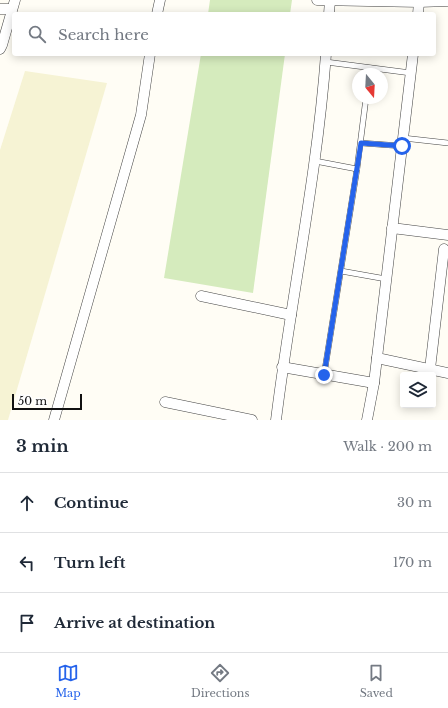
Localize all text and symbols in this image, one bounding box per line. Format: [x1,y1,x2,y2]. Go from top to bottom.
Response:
search box [12,12,436,56]
icon: search [26,23,48,45]
text: Search here [58,25,149,44]
north arrow [352,68,388,104]
route start [393,137,411,155]
route end [315,366,333,384]
map controls [400,372,436,408]
button: layers [400,372,436,408]
scale bar [12,392,82,411]
text: 50 m [18,394,47,408]
text: 3 min [16,436,69,457]
text: Walk · 200 m [343,438,432,455]
icon: ahead [16,492,38,514]
text: Continue [54,493,129,512]
text: 30 m [397,494,432,511]
icon: left [16,552,38,574]
text: Turn left [54,553,125,572]
text: 170 m [393,554,432,571]
icon: arrive [16,612,38,634]
text: Arrive at destination [54,613,215,632]
tab: Map [55,662,81,700]
tab: Directions [191,662,249,700]
tab: Saved [360,662,393,700]

